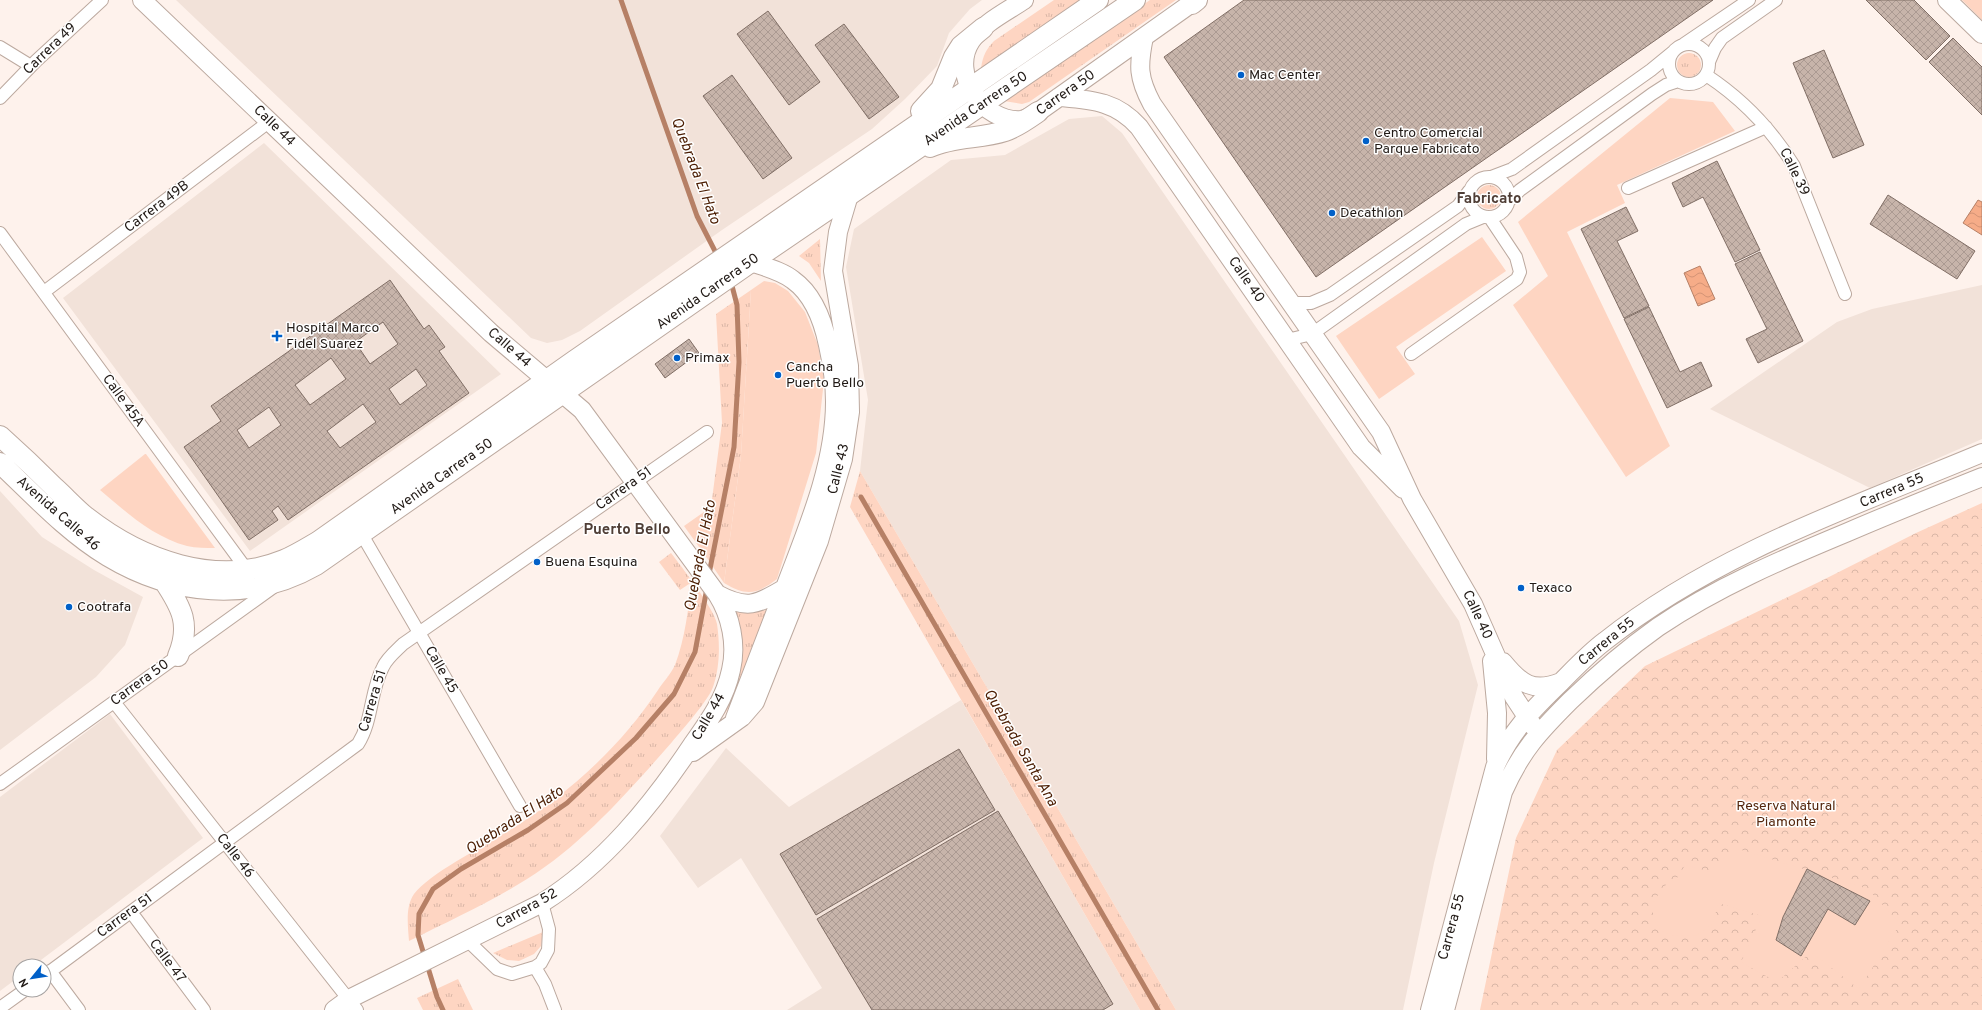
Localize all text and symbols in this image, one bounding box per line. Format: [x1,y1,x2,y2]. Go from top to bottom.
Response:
street label: Carrera 49 [20,19,80,79]
street label: Carrera 50 [1033,66,1099,120]
place label: Mac Center [1249,67,1321,84]
street label: Avenida Carrera 50 [921,68,1031,150]
marker: Mac Center [1236,70,1246,80]
street label: Calle 44 [249,102,299,150]
water label: Quebrada El Hato [666,115,724,227]
place label: Centro Comercial Parque Fabricato [1374,125,1483,158]
marker: Centro Comercial Parque Fabricato [1361,136,1371,146]
street label: Calle 39 [1775,145,1813,199]
street label: Carrera 49B [121,177,193,237]
district label: Fabricato [1456,190,1522,209]
place label: Decathlon [1340,205,1403,222]
marker: Decathlon [1327,208,1337,218]
street label: Avenida Carrera 50 [653,250,763,334]
street label: Calle 40 [1224,254,1268,306]
place label: Hospital Marco Fidel Suarez [286,320,380,353]
street label: Calle 44 [484,325,534,371]
marker: Hospital Marco Fidel Suarez [271,330,283,342]
place label: Primax [685,350,730,367]
marker: Primax [672,353,682,363]
place label: Cancha Puerto Bello [786,359,864,392]
marker: Cancha Puerto Bello [773,370,783,380]
street label: Calle 45A [98,371,148,431]
street label: Avenida Carrera 50 [387,435,497,519]
street label: Calle 43 [824,442,854,496]
street label: Carrera 51 [593,464,655,514]
street label: Carrera 55 [1857,470,1927,512]
street label: Avenida Calle 46 [13,473,103,555]
water label: Quebrada El Hato [681,499,721,613]
district label: Puerto Bello [583,521,671,540]
place label: Buena Esquina [545,554,637,571]
marker: Buena Esquina [532,557,542,567]
place label: Texaco [1529,580,1573,597]
marker: Texaco [1516,583,1526,593]
street label: Calle 40 [1458,588,1496,642]
place label: Cootrafa [77,599,131,616]
marker: Cootrafa [64,602,74,612]
street label: Carrera 55 [1575,614,1639,670]
street label: Calle 45 [421,643,461,697]
street label: Carrera 50 [107,656,173,710]
street label: Carrera 51 [355,668,391,734]
water label: Quebrada Santa Ana [979,686,1061,810]
street label: Calle 44 [689,690,729,744]
water label: Quebrada El Hato [462,782,568,860]
park label: Reserva Natural Piamonte [1736,798,1836,831]
street label: Calle 46 [212,830,258,882]
street label: Carrera 52 [493,885,561,933]
street label: Carrera 51 [94,890,156,942]
street label: Carrera 55 [1435,892,1469,962]
street label: Calle 47 [145,936,189,986]
north arrow [12,958,52,998]
text: N [16,976,32,989]

